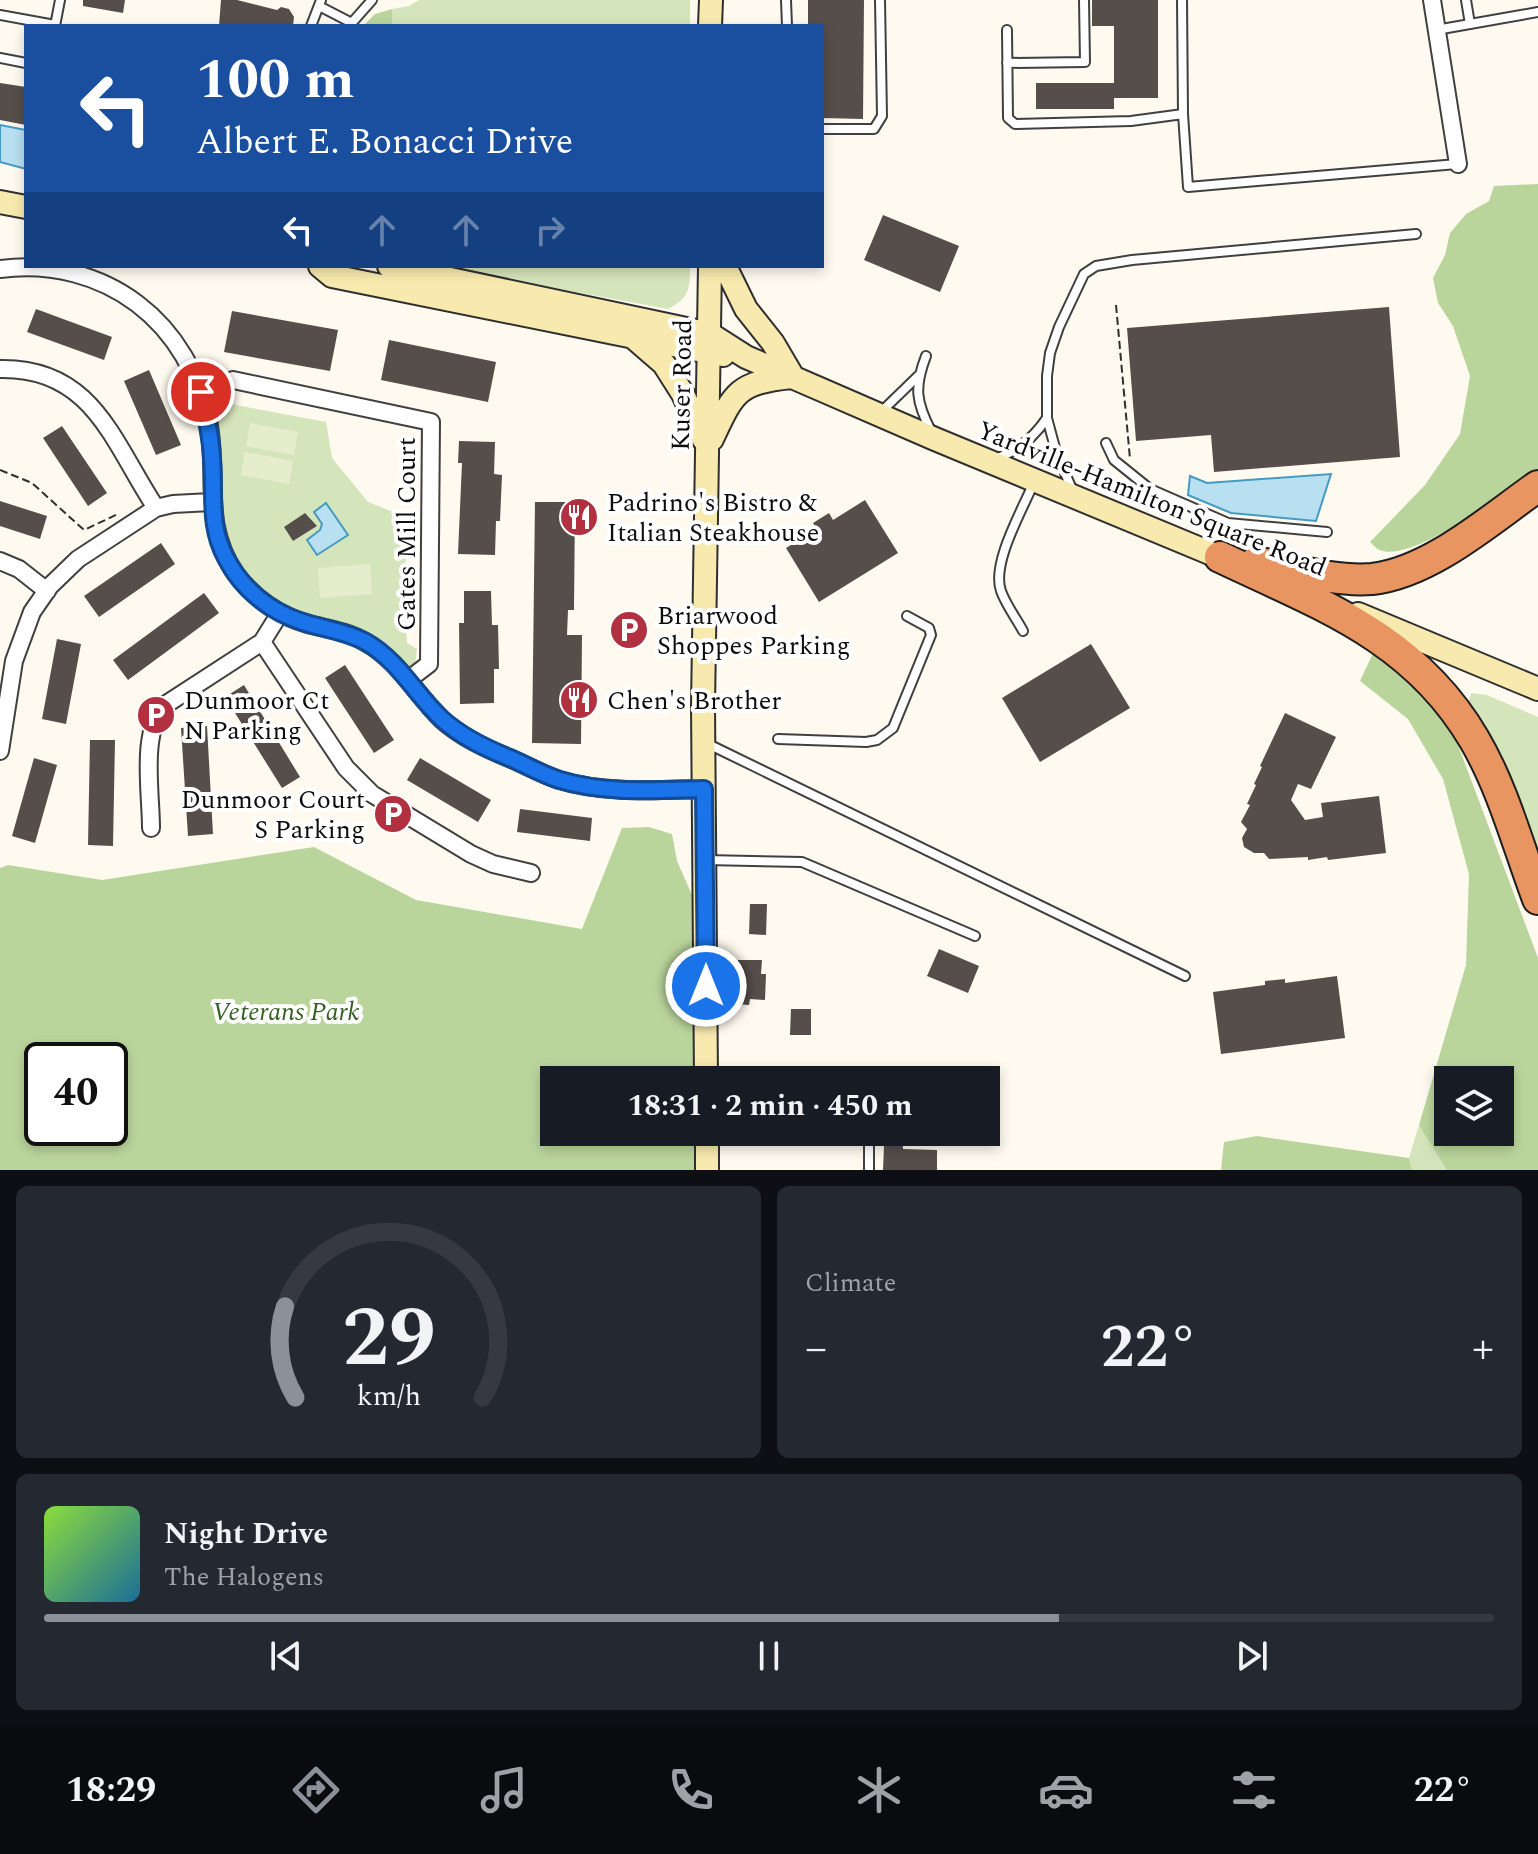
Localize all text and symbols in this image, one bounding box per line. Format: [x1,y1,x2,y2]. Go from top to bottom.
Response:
text: 100 m [196,38,355,123]
icon: left [64,56,168,160]
text: Albert E. Bonacci Drive [196,115,573,170]
icon: left [276,208,320,252]
icon: ahead [360,208,404,252]
icon: ahead [444,208,488,252]
icon: right [528,208,572,252]
street label: Kuser Road [661,319,703,451]
pin [167,358,235,426]
icon: arrive [179,370,223,414]
street label: Yardville-Hamilton Square Road [971,410,1332,587]
street label: Gates Mill Court [387,437,427,631]
place label: Padrino's Bistro & Italian Steakhouse [607,483,819,553]
restaurant icon: Padrino's Bistro & Italian Steakhouse [558,496,600,538]
place label: Briarwood Shoppes Parking [657,596,850,666]
parking icon: Briarwood Shoppes Parking [608,609,650,651]
restaurant icon: Chen's Brother [558,679,600,721]
place label: Dunmoor Ct N Parking [184,681,329,751]
place label: Chen's Brother [607,681,782,721]
parking icon: Dunmoor Ct N Parking [135,694,177,736]
place label: Dunmoor Court S Parking [181,780,365,850]
parking icon: Dunmoor Court S Parking [372,793,414,835]
position arrow [664,944,748,1028]
park label: Veterans Park [212,992,360,1032]
speed limit sign: 40 [24,1042,128,1146]
map controls [1434,1066,1514,1146]
button: layers [1434,1066,1514,1146]
text: 18:31 · 2 min · 450 m [627,1083,913,1129]
text: Climate [805,1263,896,1303]
text: 29 [342,1276,435,1403]
text: 22° [1101,1302,1198,1394]
text: − [805,1315,827,1382]
text: + [1472,1315,1494,1382]
text: km/h [356,1375,421,1418]
text: Night Drive [164,1511,328,1557]
text: The Halogens [164,1557,324,1597]
icon: previous [264,1634,308,1678]
icon: pause [747,1634,791,1678]
icon: next [1230,1634,1274,1678]
icon: directions [288,1762,344,1818]
icon: music [476,1762,532,1818]
icon: phone [663,1762,719,1818]
icon: climate [851,1762,907,1818]
icon: car [1038,1762,1094,1818]
icon: filters [1226,1762,1282,1818]
text: 18:29 [66,1763,156,1818]
text: 22° [1414,1763,1472,1818]

